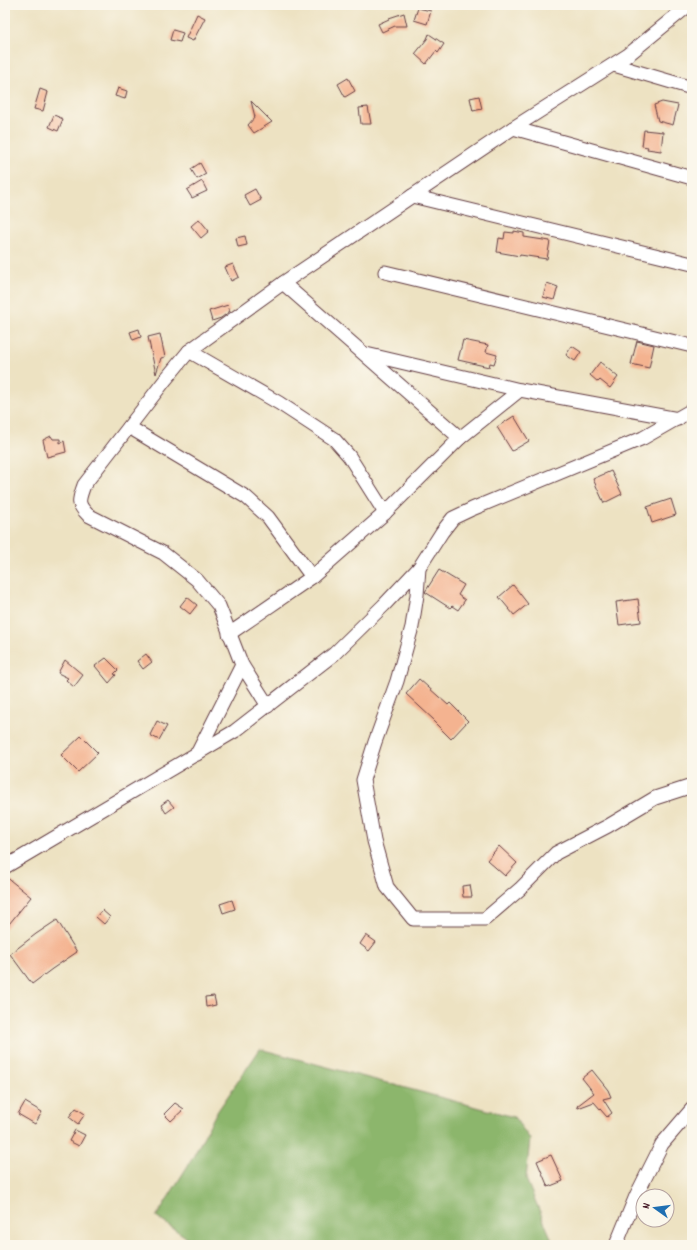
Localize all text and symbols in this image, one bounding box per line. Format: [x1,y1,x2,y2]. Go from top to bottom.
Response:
north arrow [635,1188,675,1228]
text: N [639,1201,656,1211]

